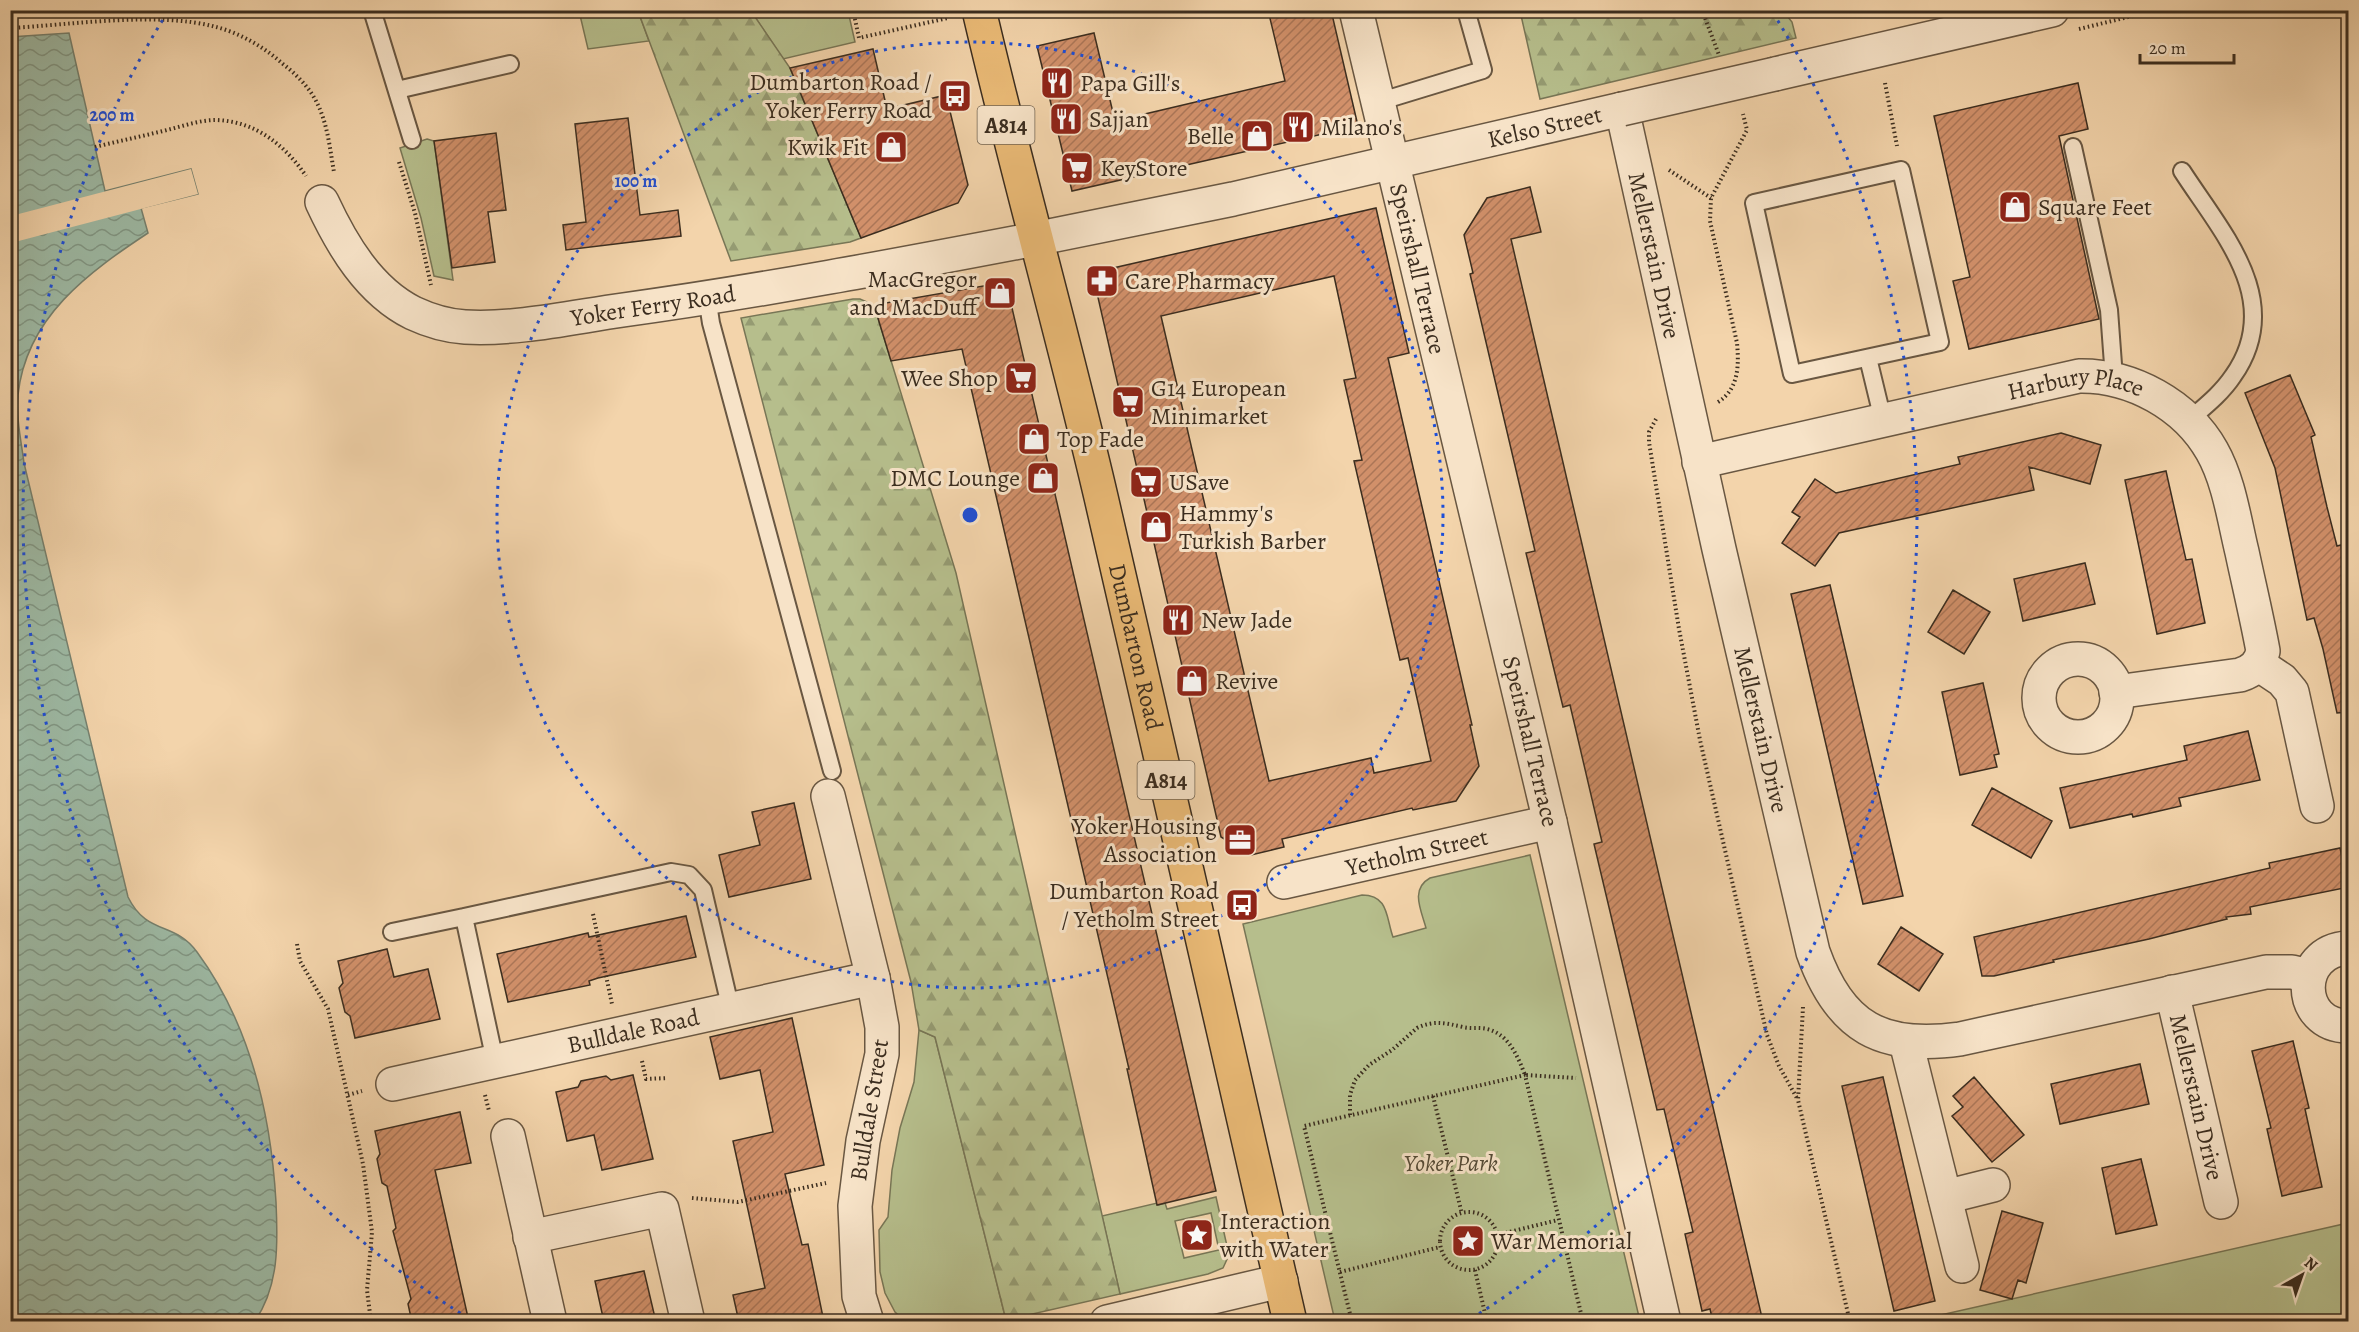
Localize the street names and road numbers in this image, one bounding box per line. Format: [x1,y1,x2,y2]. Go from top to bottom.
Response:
street label: Kelso Street [1484,98,1605,156]
road number: A814 [978,106,1034,144]
street label: Mellerstain Drive [1620,169,1688,342]
street label: Speirshall Terrace [1382,180,1454,357]
street label: Yoker Ferry Road [567,277,738,334]
street label: Harbury Place [2004,360,2149,408]
street label: Dumbarton Road [1101,560,1170,733]
street label: Mellerstain Drive [1726,643,1796,816]
street label: Speirshall Terrace [1495,653,1567,830]
road number: A814 [1138,761,1194,799]
street label: Yetholm Street [1341,820,1491,884]
street label: Bulldale Road [564,1001,702,1061]
street label: Mellerstain Drive [2162,1011,2231,1183]
street label: Bulldale Street [842,1037,896,1183]

